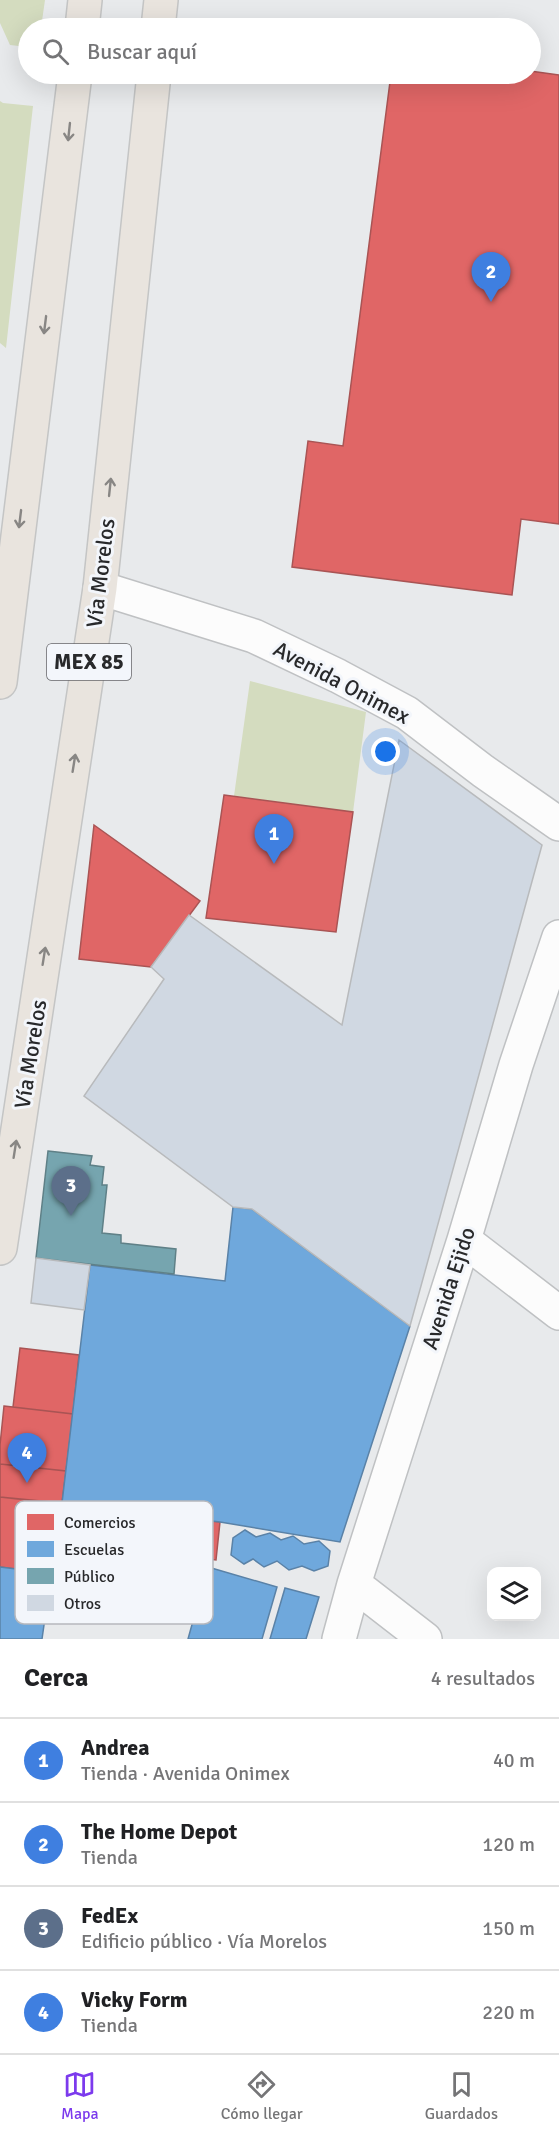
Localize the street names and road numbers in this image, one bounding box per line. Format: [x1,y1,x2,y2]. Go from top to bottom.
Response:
street label: Vía Morelos [80,517,121,629]
street label: Avenida Onimex [269,635,415,730]
road number: MEX 85 [47,644,131,680]
street label: Vía Morelos [9,998,52,1110]
street label: Avenida Ejido [416,1224,481,1353]

